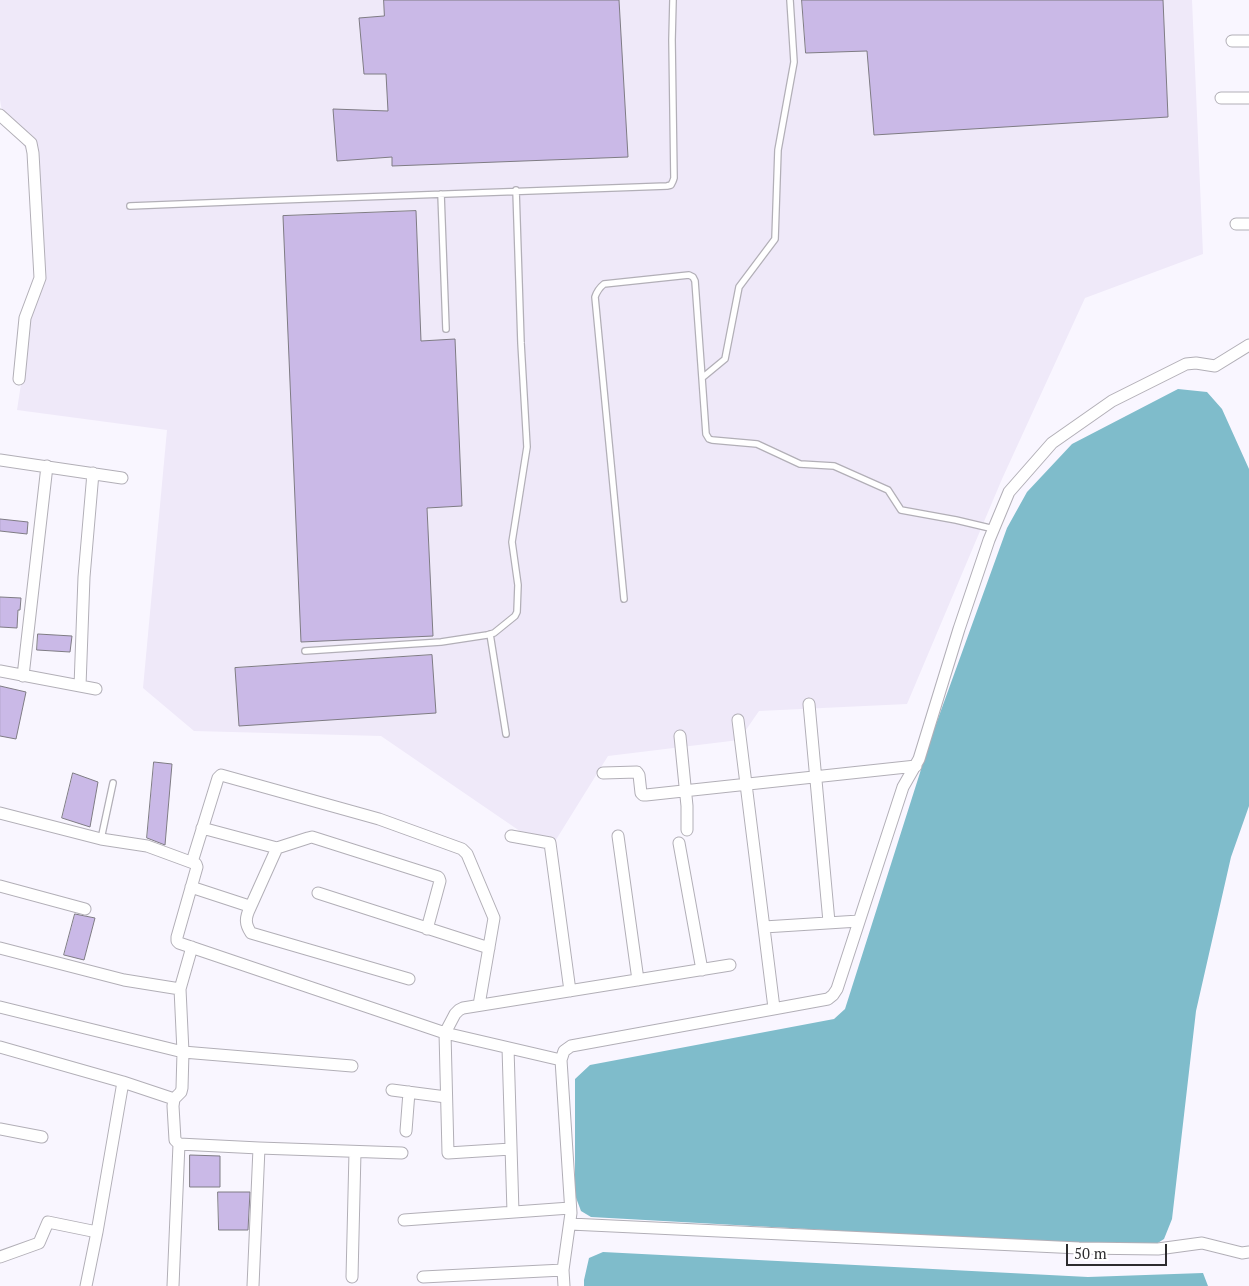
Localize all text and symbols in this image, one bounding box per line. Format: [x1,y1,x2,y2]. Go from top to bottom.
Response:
scale bar [1069,1234,1170,1266]
text: 50 m [1074,1243,1107,1263]

